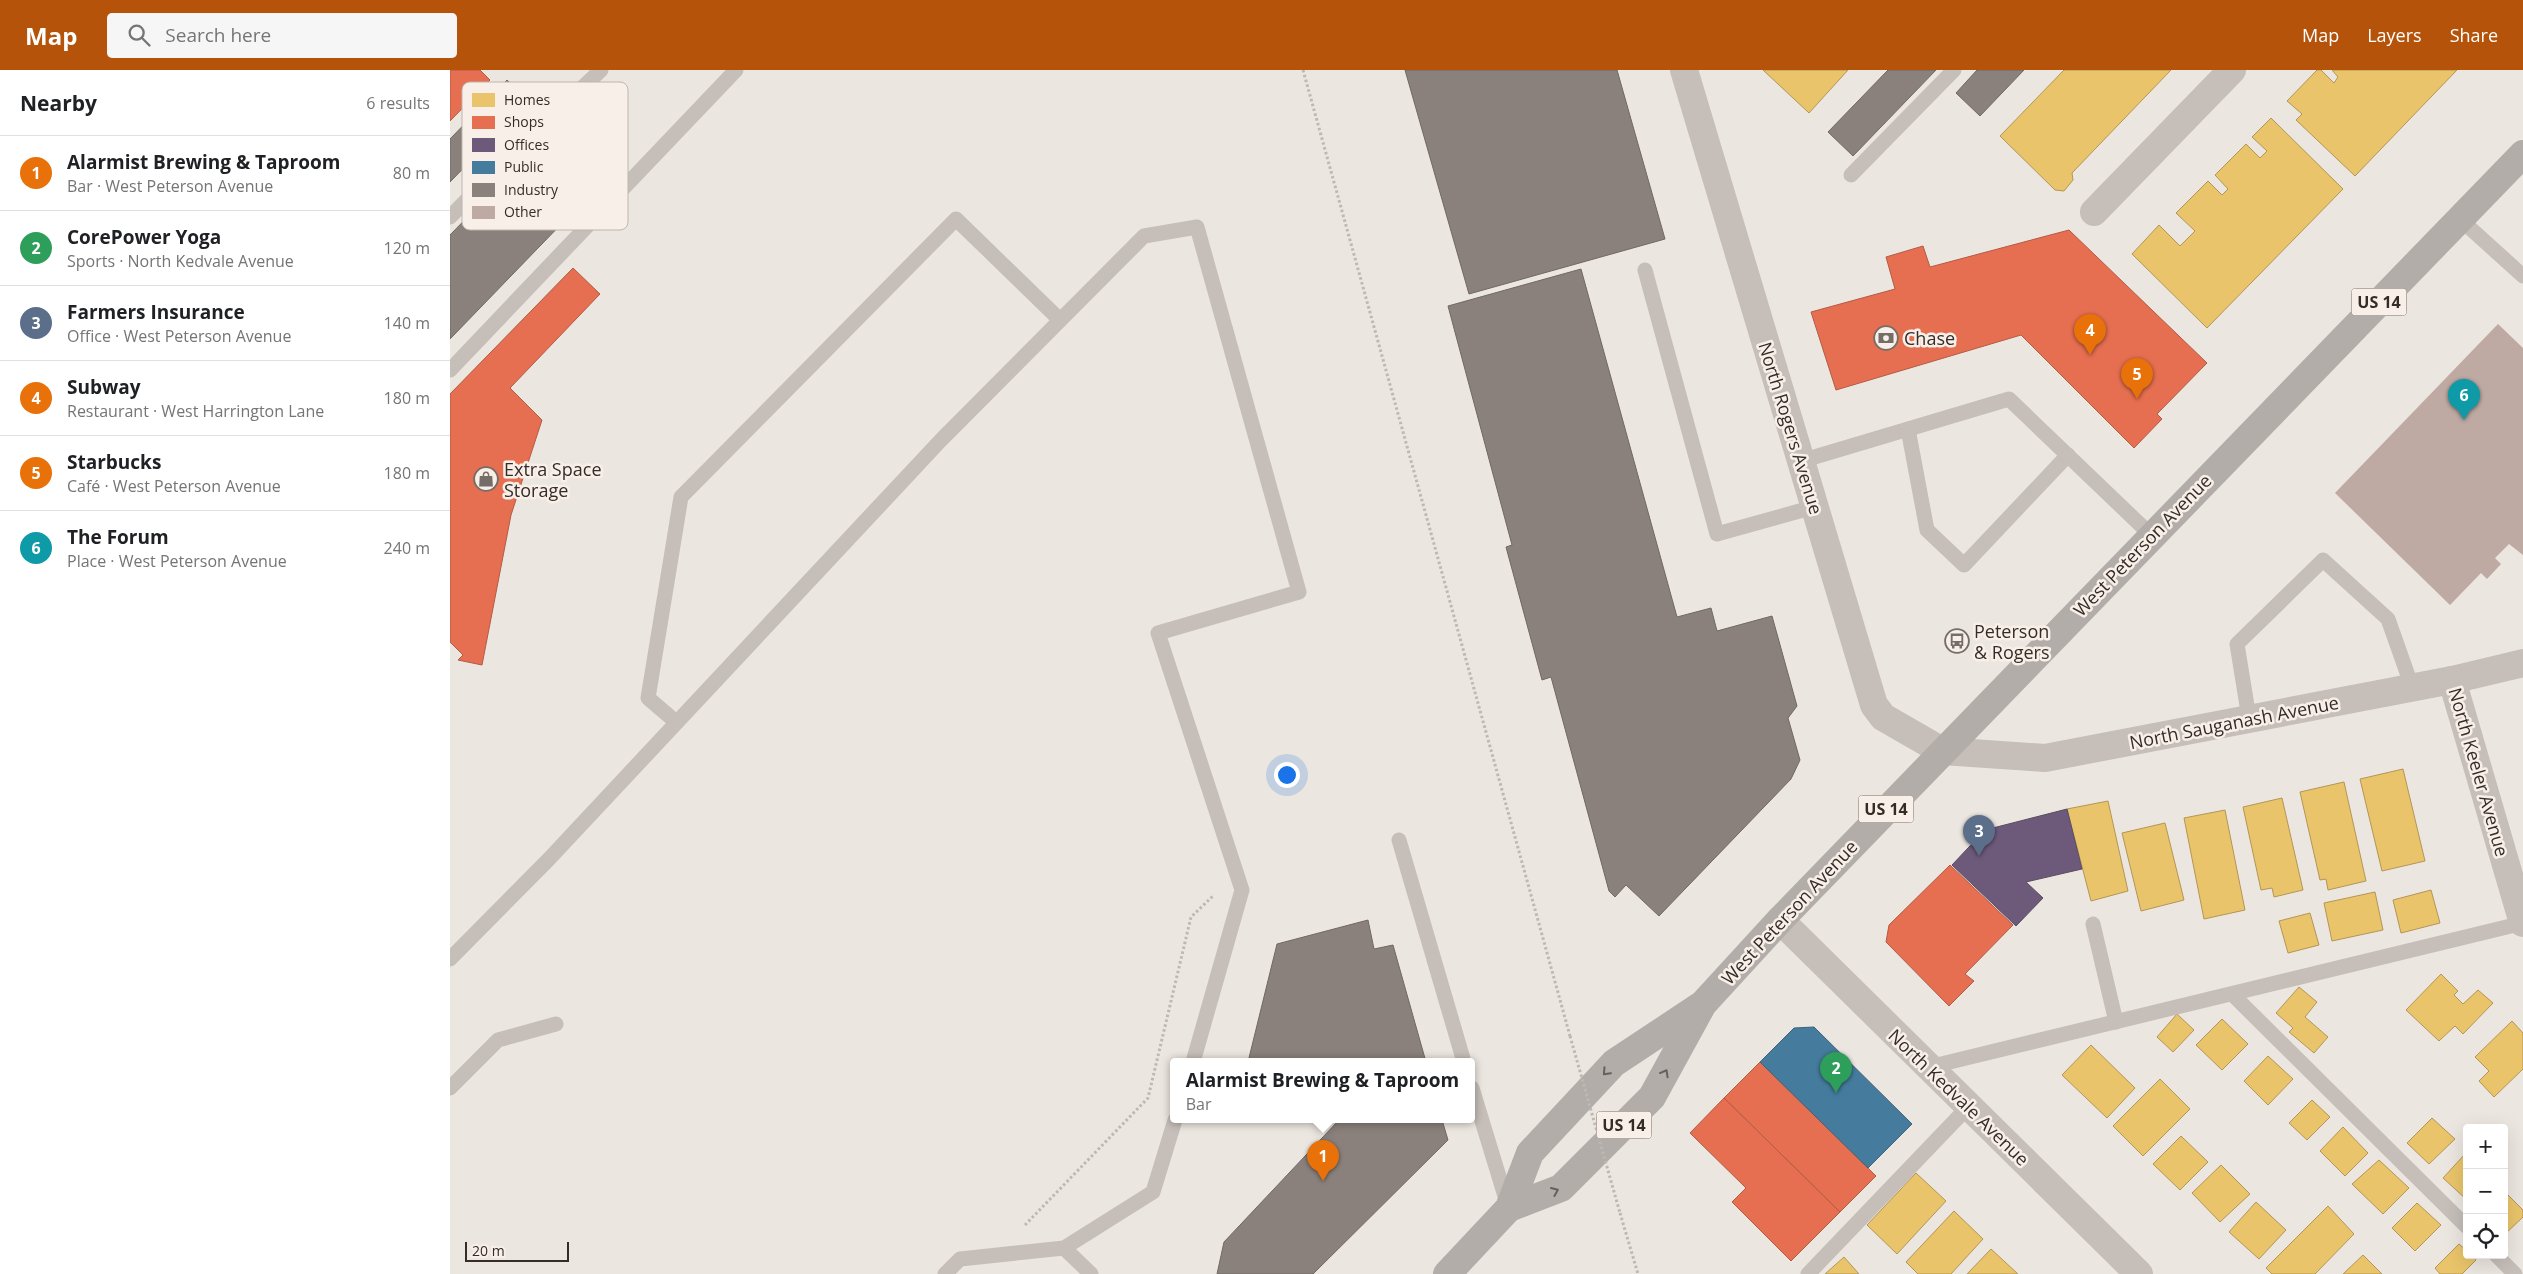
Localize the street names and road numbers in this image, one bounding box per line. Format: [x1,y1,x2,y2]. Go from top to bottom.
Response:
road number: US 14 [2352,288,2406,316]
street label: North Rogers Avenue [1753,339,1829,517]
street label: West Peterson Avenue [2068,469,2216,621]
street label: North Keeler Avenue [2443,685,2515,859]
street label: North Sauganash Avenue [2127,690,2341,754]
road number: US 14 [1858,796,1914,822]
street label: West Peterson Avenue [1716,835,1862,989]
street label: North Kedvale Avenue [1883,1023,2035,1171]
road number: US 14 [1596,1112,1652,1138]

